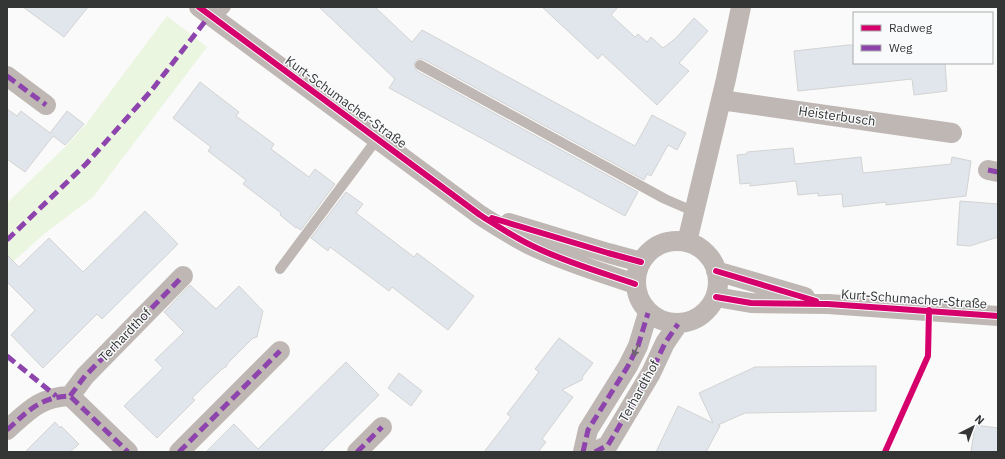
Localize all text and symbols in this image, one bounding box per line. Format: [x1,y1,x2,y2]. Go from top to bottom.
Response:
legend [853,12,993,64]
text: Radweg [889,20,933,35]
text: Weg [889,40,913,55]
street label: Kurt-Schumacher-Straße [282,52,410,152]
street label: Heisterbusch [797,102,877,130]
street label: Kurt-Schumacher-Straße [840,285,988,313]
street label: Terhardthof [95,304,155,366]
one-way arrow [632,344,639,356]
street label: Terhardthof [615,357,663,425]
north arrow [953,407,993,447]
text: N [972,412,987,427]

